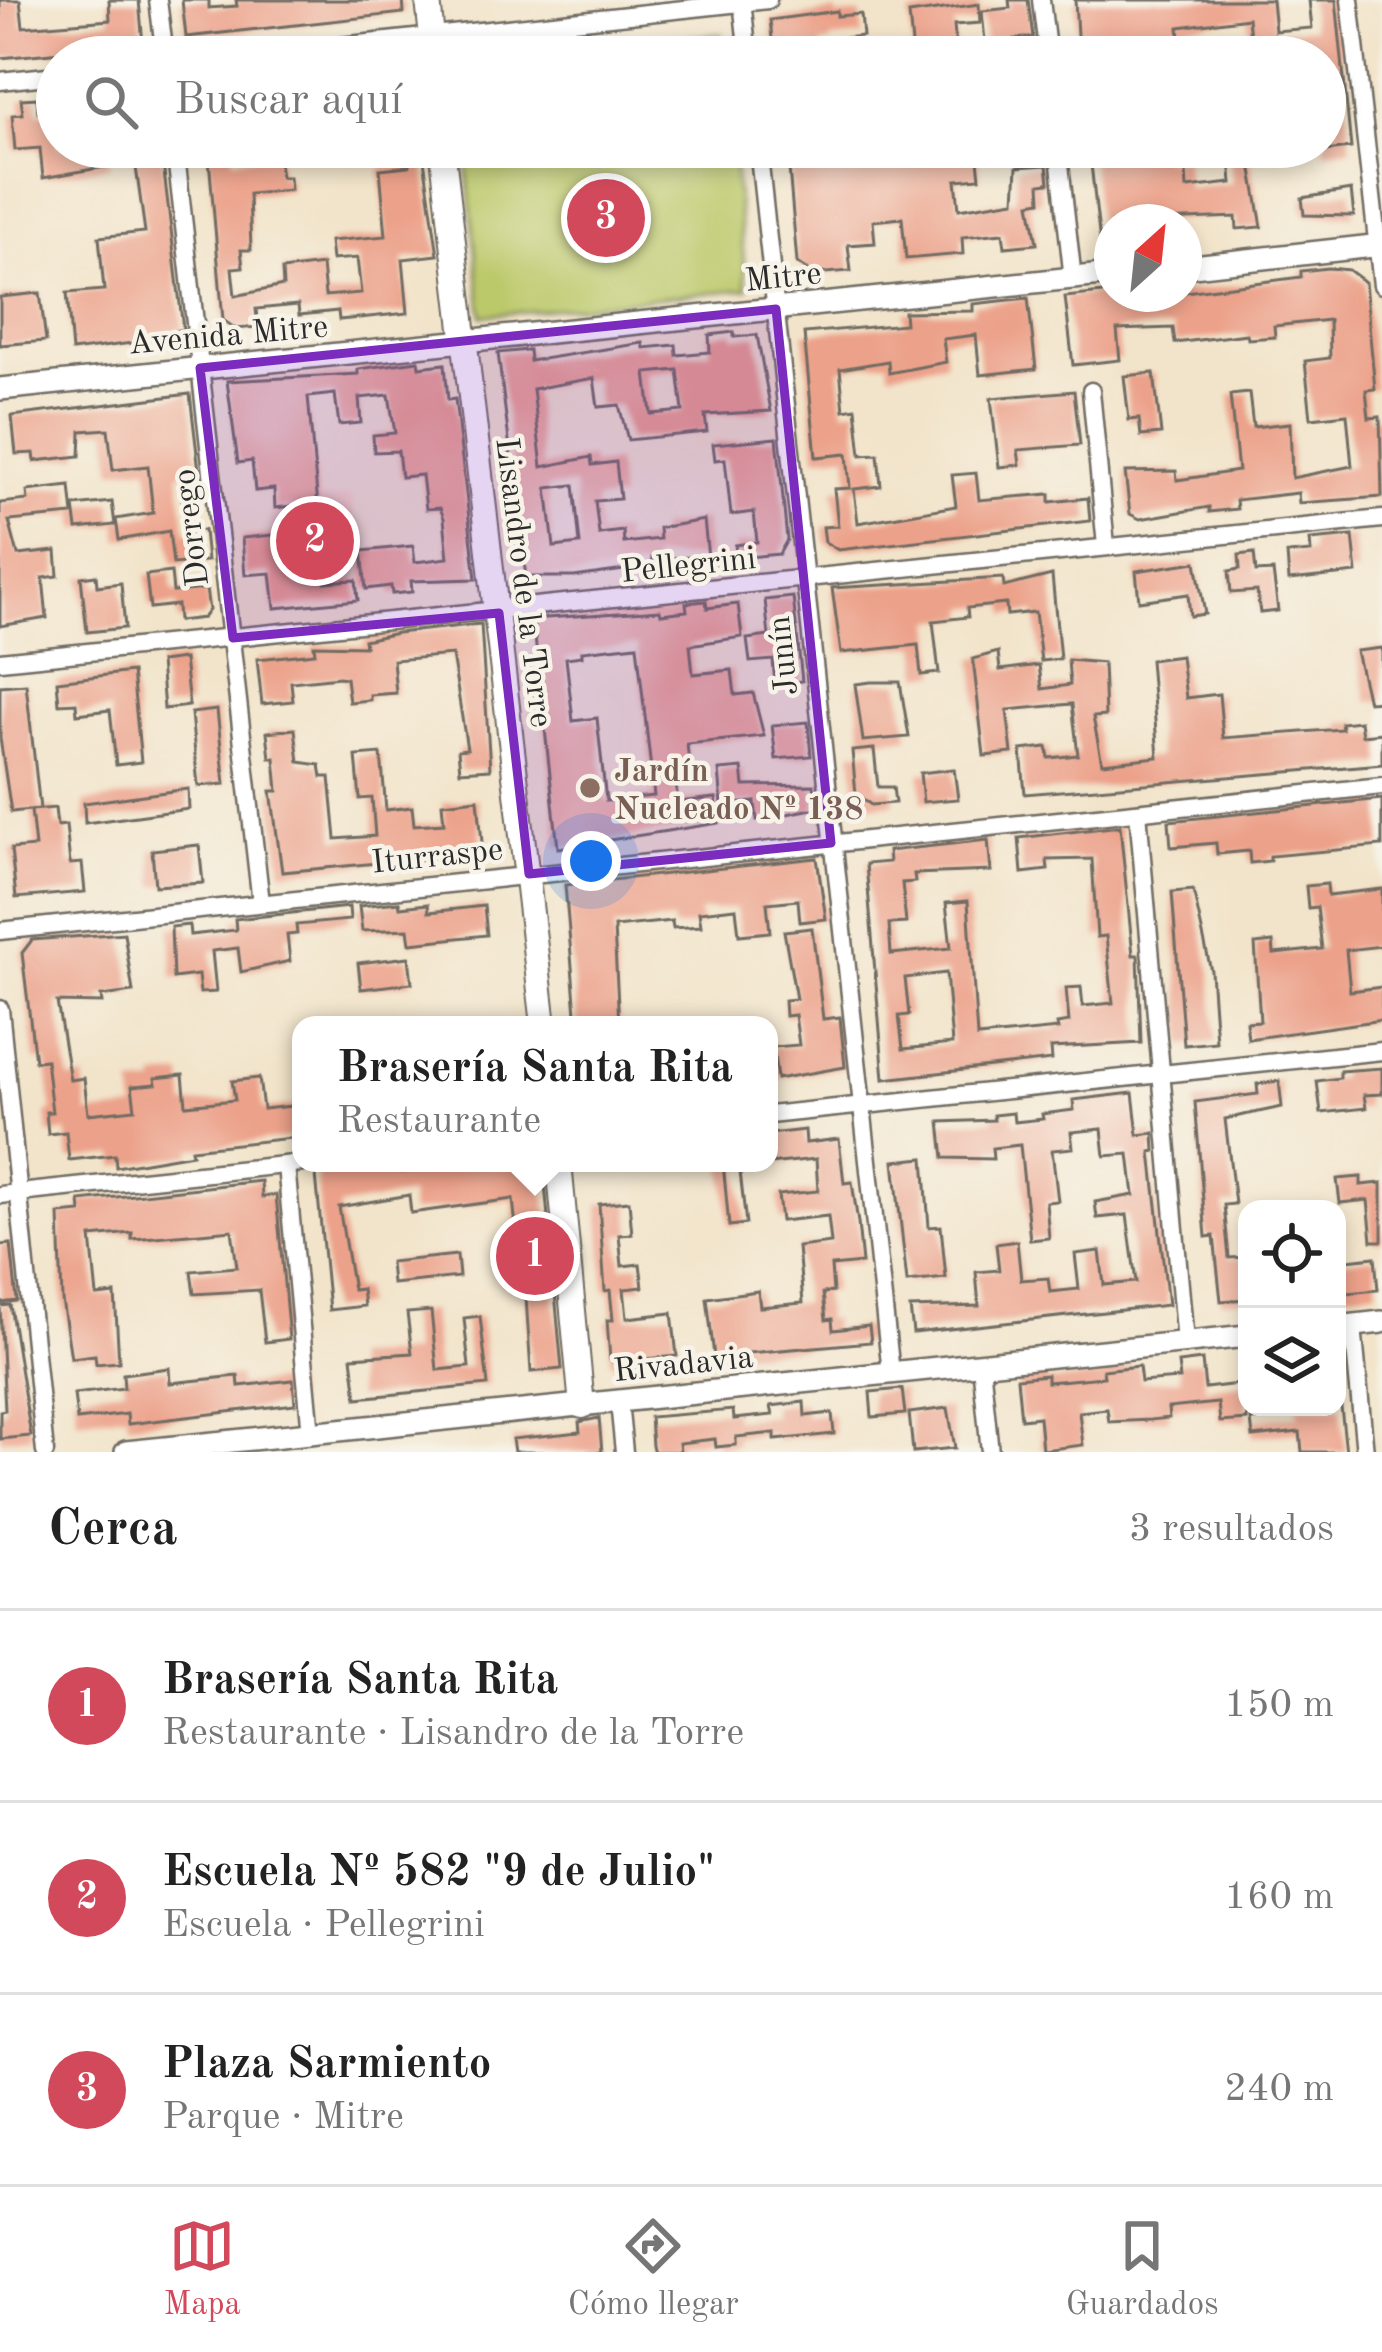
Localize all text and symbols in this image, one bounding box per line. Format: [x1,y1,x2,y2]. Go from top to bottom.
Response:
search box [36,36,1346,168]
icon: search [78,69,144,135]
text: Buscar aquí [174,79,403,124]
pin: 3 [567,173,645,263]
north arrow [1094,204,1202,312]
street label: Mitre [743,258,823,299]
street label: Avenida Mitre [127,311,330,362]
street label: Lisandro de la Torre [488,436,557,729]
street label: Dorrego [169,467,216,588]
pin: 2 [276,496,354,586]
street label: Pellegrini [619,543,758,590]
street label: Junín [764,614,805,697]
place label: Jardín Nucleado Nº 138 [614,756,863,827]
marker: Jardín Nucleado Nº 138 [577,775,603,801]
your location [561,831,621,891]
street label: Iturraspe [370,834,505,881]
popup [292,1016,778,1172]
text: Brasería Santa Rita [337,1047,733,1092]
text: Restaurante [337,1102,541,1141]
map controls [1238,1200,1346,1416]
button: locate [1238,1200,1346,1308]
pin: 1 [496,1211,574,1301]
button: layers [1238,1308,1346,1416]
street label: Rivadavia [612,1342,755,1389]
text: Cerca [48,1505,178,1556]
text: 3 resultados [1129,1510,1334,1549]
text: Brasería Santa Rita [162,1659,558,1704]
text: 1 [76,1686,98,1725]
text: 150 m [1224,1686,1334,1725]
text: Restaurante · Lisandro de la Torre [162,1714,744,1753]
text: Escuela Nº 582 "9 de Julio" [162,1851,715,1896]
text: 2 [76,1878,98,1917]
text: 160 m [1224,1878,1334,1917]
text: Escuela · Pellegrini [162,1906,485,1945]
text: Plaza Sarmiento [162,2043,491,2088]
text: 3 [76,2070,98,2109]
text: 240 m [1224,2070,1334,2109]
text: Parque · Mitre [162,2098,404,2137]
tab: Mapa [164,2213,241,2326]
tab: Cómo llegar [568,2213,739,2326]
tab: Guardados [1066,2213,1218,2326]

